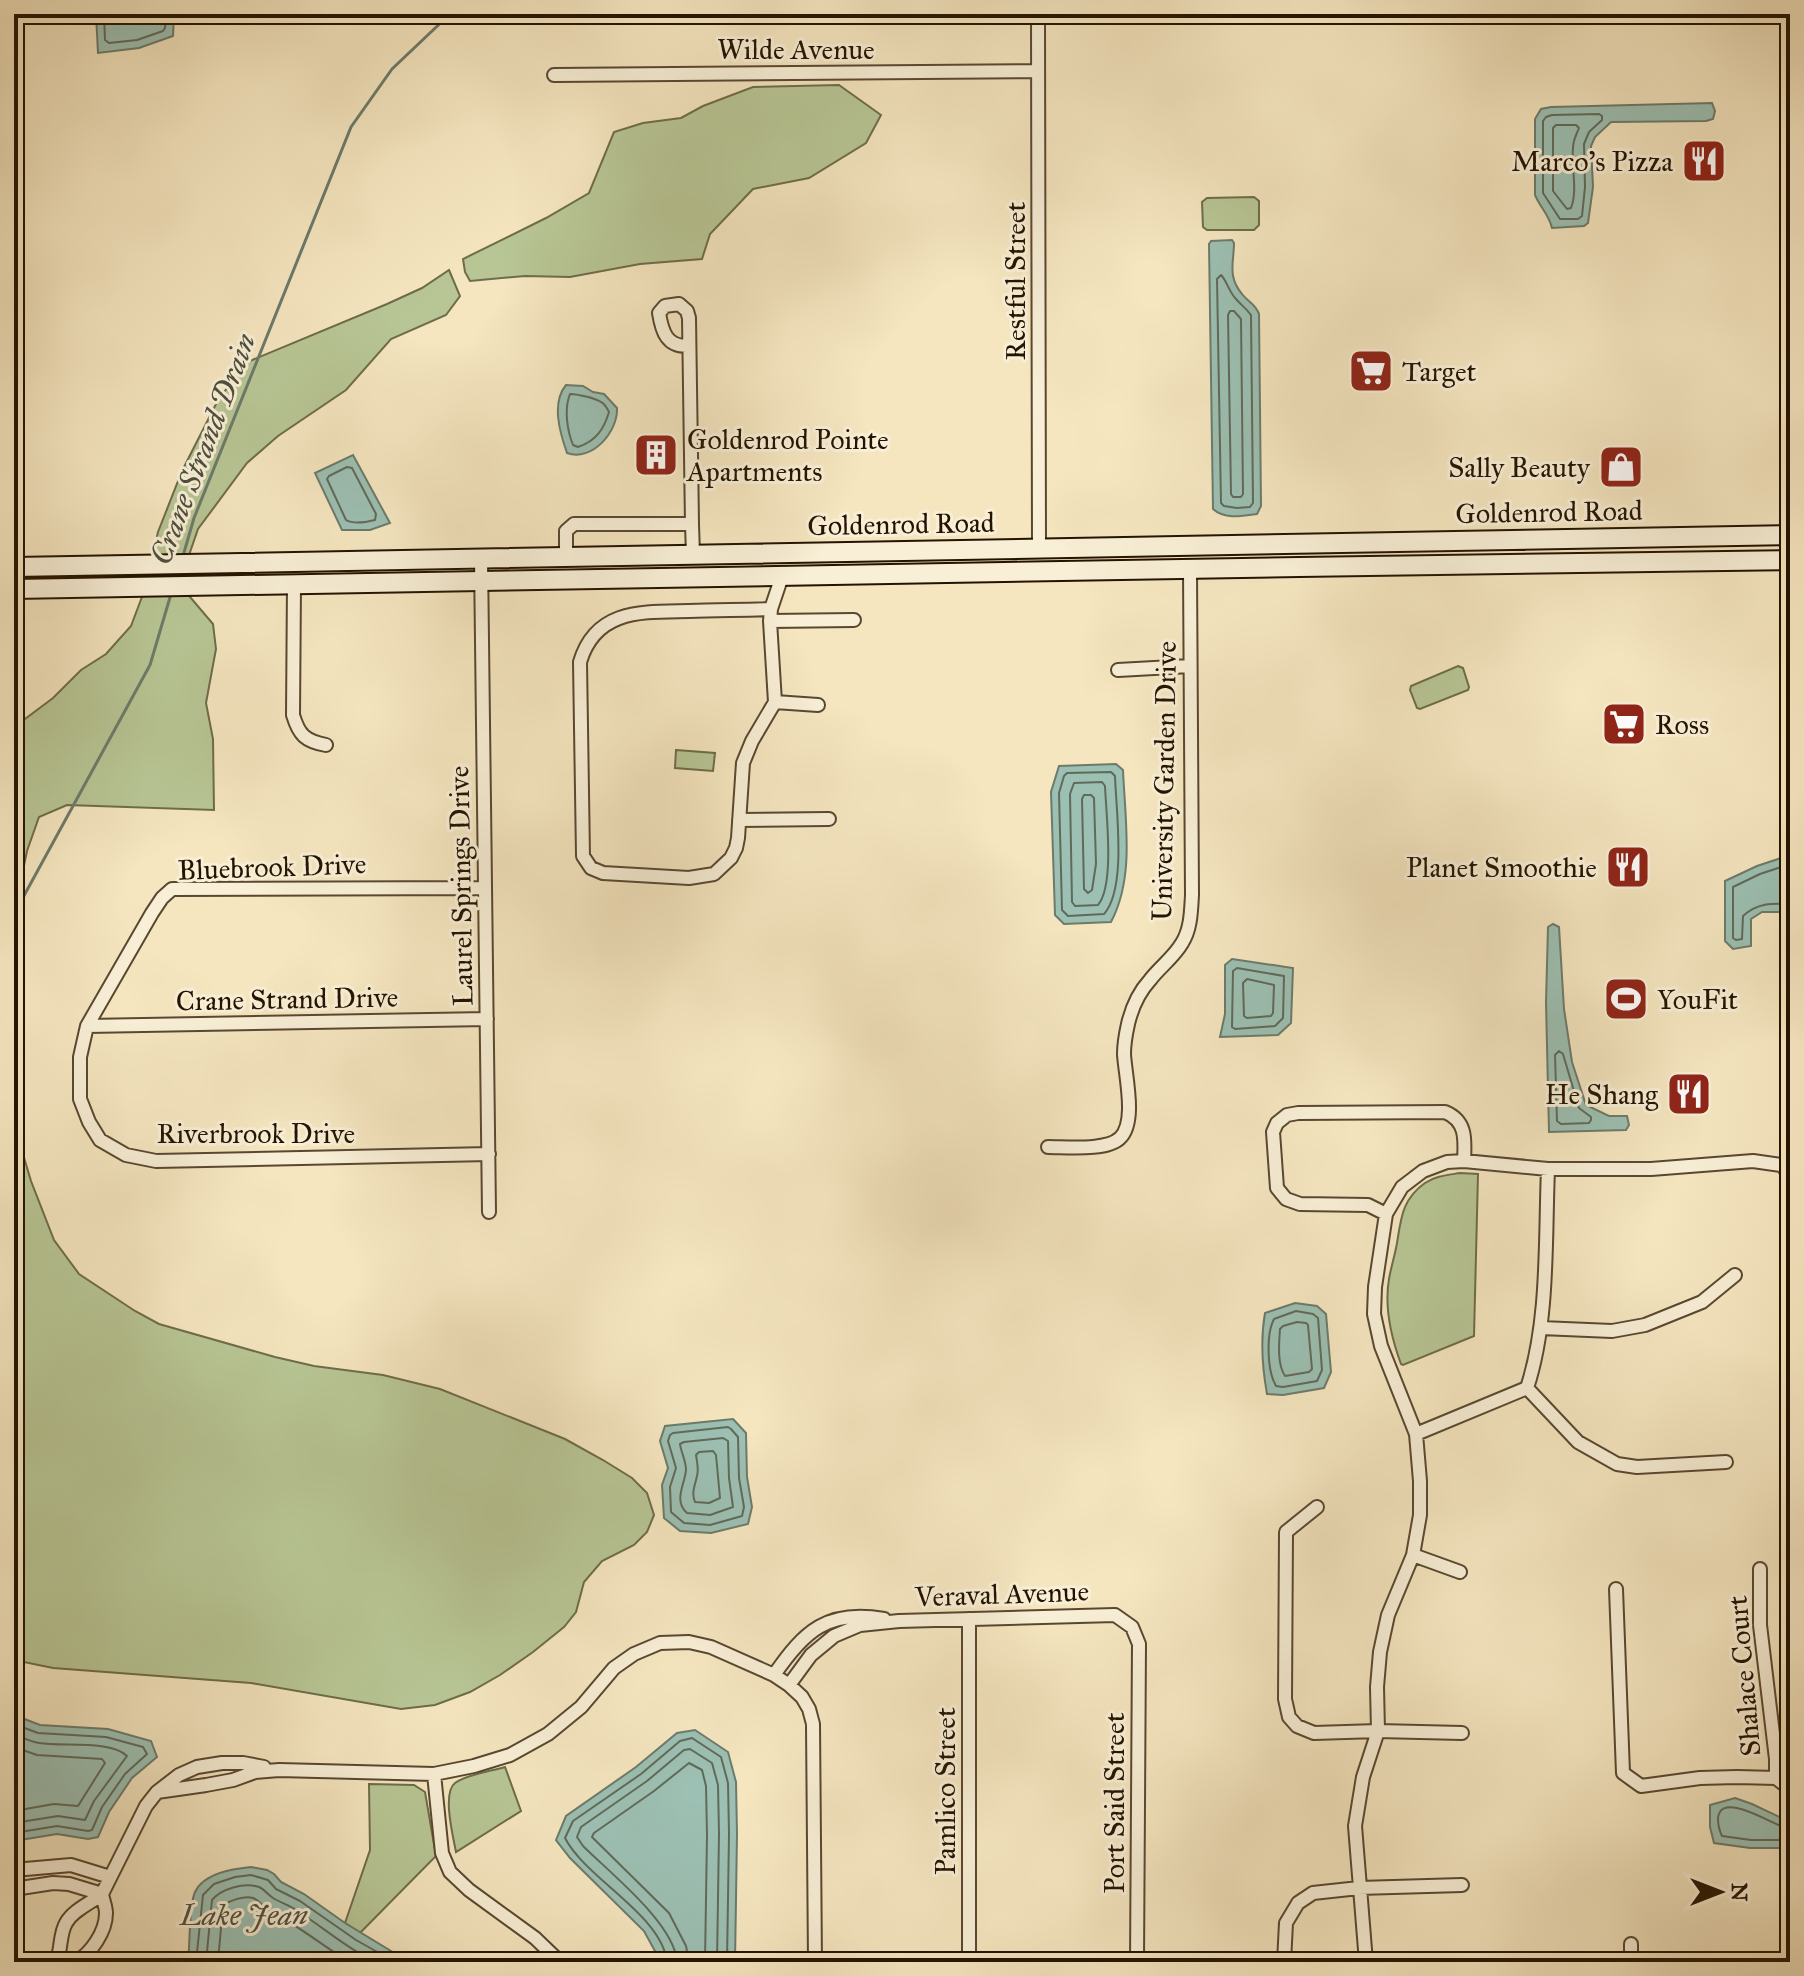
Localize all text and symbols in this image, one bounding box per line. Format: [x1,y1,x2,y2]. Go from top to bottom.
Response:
street label: Wilde Avenue [717,32,875,67]
restaurant icon: Marco's Pizza [1680,137,1728,185]
place label: Marco's Pizza [1511,144,1673,179]
street label: Restful Street [998,201,1033,360]
water label: Crane Strand Drain [142,328,264,570]
supermarket icon: Target [1347,347,1395,395]
place label: Target [1402,354,1477,389]
place label: Goldenrod Pointe Apartments [686,422,889,489]
building icon: Goldenrod Pointe Apartments [632,431,680,479]
shop icon: Sally Beauty [1597,443,1645,491]
place label: Sally Beauty [1448,450,1591,485]
street label: Goldenrod Road [1455,493,1643,531]
street label: Goldenrod Road [807,505,995,543]
street label: University Garden Drive [1144,641,1184,921]
supermarket icon: Ross [1600,700,1648,748]
place label: Ross [1655,707,1709,742]
street label: Laurel Springs Drive [441,766,481,1006]
restaurant icon: Planet Smoothie [1604,843,1652,891]
street label: Bluebrook Drive [177,846,367,888]
place label: Planet Smoothie [1406,850,1597,885]
sports icon: YouFit [1602,975,1650,1023]
street label: Crane Strand Drive [175,980,399,1018]
place label: YouFit [1657,982,1738,1017]
restaurant icon: He Shang [1665,1070,1713,1118]
place label: He Shang [1545,1077,1659,1112]
street label: Riverbrook Drive [157,1116,355,1151]
street label: Veraval Avenue [913,1573,1090,1615]
street label: Shalace Court [1720,1594,1768,1758]
street label: Pamlico Street [928,1707,963,1875]
street label: Port Said Street [1097,1712,1132,1894]
north arrow [1680,1852,1760,1932]
text: N [1726,1883,1753,1902]
water label: Lake Jean [178,1897,308,1933]

